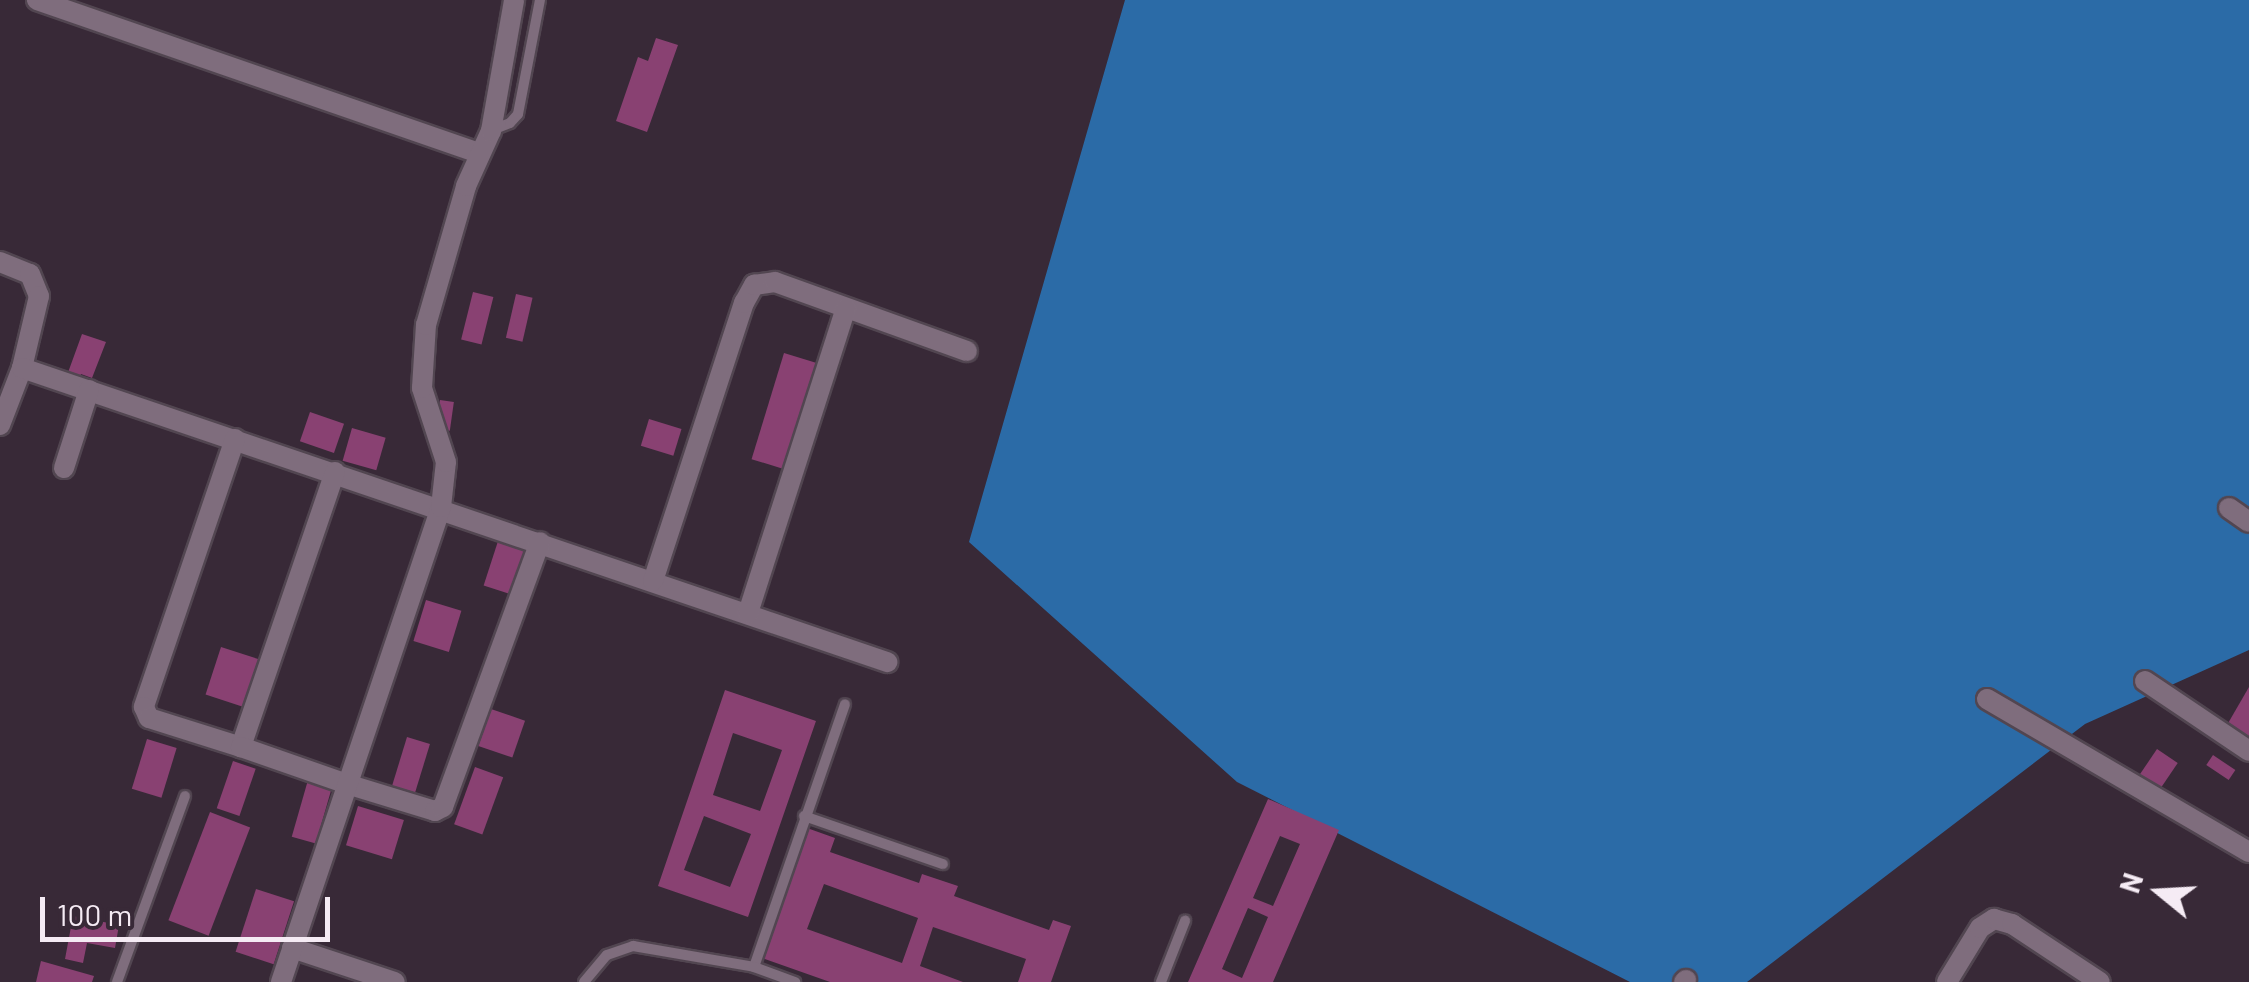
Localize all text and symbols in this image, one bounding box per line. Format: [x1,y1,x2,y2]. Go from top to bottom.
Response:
north arrow [2109,842,2209,942]
text: N [2111,869,2150,897]
scale bar [45,877,335,939]
text: 100 m [57,896,132,932]

